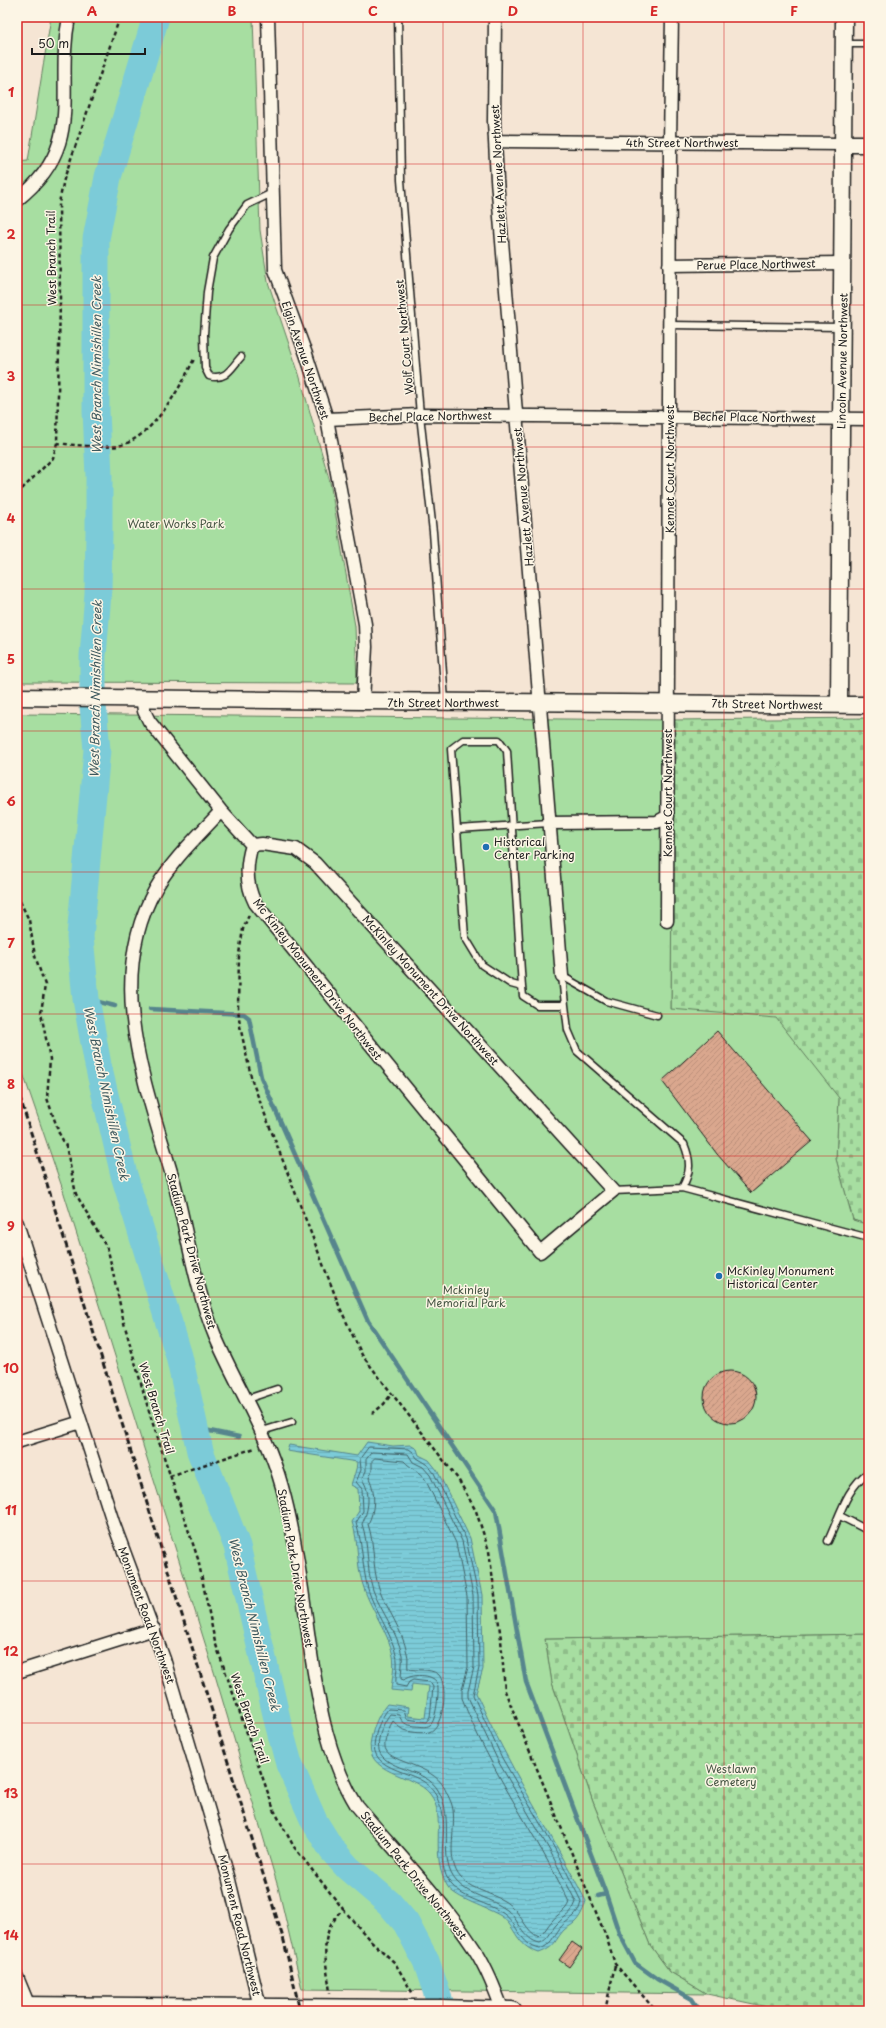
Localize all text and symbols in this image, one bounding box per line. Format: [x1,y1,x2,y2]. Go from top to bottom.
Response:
text: A [87,1,97,20]
text: B [228,1,237,20]
text: C [368,1,378,20]
text: D [508,1,518,20]
text: E [650,1,658,20]
text: F [790,1,798,20]
scale bar [32,30,145,56]
text: 50 m [38,34,69,52]
text: 1 [8,82,14,101]
street label: Hazlett Avenue Northwest [486,103,510,244]
street label: 4th Street Northwest [626,134,739,151]
street label: West Branch Trail [42,210,60,306]
text: 2 [6,224,16,243]
street label: Perue Place Northwest [696,254,816,274]
water label: West Branch Nimishillen Creek [87,276,105,454]
street label: Wolf Court Northwest [390,278,418,395]
street label: Lincoln Avenue Northwest [832,292,852,429]
street label: Elgin Avenue Northwest [278,298,334,422]
text: 3 [7,366,16,385]
street label: Kennet Court Northwest [661,404,678,533]
street label: Bechel Place Northwest [368,406,493,426]
street label: Bechel Place Northwest [692,407,817,427]
street label: Hazlett Avenue Northwest [508,426,538,567]
text: 4 [7,508,16,527]
park label: Water Works Park [128,515,225,532]
water label: West Branch Nimishillen Creek [84,599,106,778]
text: 5 [7,649,15,668]
street label: 7th Street Northwest [387,694,499,711]
street label: 7th Street Northwest [711,695,824,713]
street label: Kennet Court Northwest [659,728,676,857]
text: 6 [6,791,16,810]
place label: Historical Center Parking [494,833,575,863]
marker: Historical Center Parking [481,842,491,852]
street label: Mc Kinley Monument Drive Northwest [249,895,387,1064]
street label: McKinley Monument Drive Northwest [359,911,504,1069]
text: 7 [7,933,15,952]
water label: West Branch Nimishillen Creek [80,1004,134,1182]
text: 8 [7,1074,15,1093]
street label: Stadium Park Drive Northwest [163,1171,221,1332]
text: 9 [7,1216,15,1235]
place label: McKinley Monument Historical Center [727,1262,835,1292]
marker: McKinley Monument Historical Center [714,1271,724,1281]
park label: Mckinley Memorial Park [426,1281,506,1311]
text: 10 [3,1358,19,1377]
street label: West Branch Trail [135,1360,179,1456]
street label: Stadium Park Drive Northwest [274,1487,318,1649]
text: 11 [5,1500,17,1519]
water label: West Branch Nimishillen Creek [225,1536,285,1713]
street label: Monument Road Northwest [114,1544,180,1687]
text: 12 [3,1641,19,1660]
street label: West Branch Trail [226,1670,274,1766]
park label: Westlawn Cemetery [705,1760,757,1790]
text: 13 [4,1783,19,1802]
street label: Stadium Park Drive Northwest [357,1807,472,1943]
street label: Monument Road Northwest [214,1853,266,1998]
text: 14 [3,1925,19,1944]

